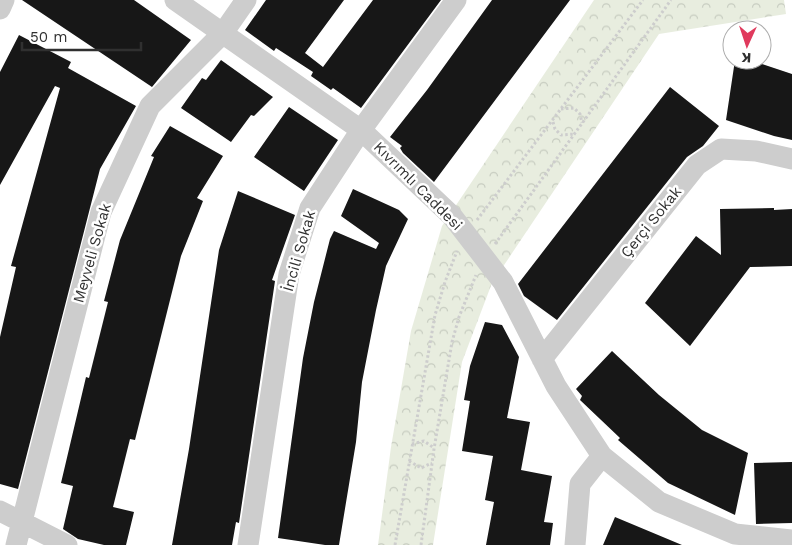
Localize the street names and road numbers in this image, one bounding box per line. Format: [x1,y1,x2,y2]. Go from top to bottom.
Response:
street label: Kıvrımlı Caddesi [370,138,466,234]
street label: Çerçi Sokak [617,182,685,261]
street label: Meyveli Sokak [69,201,115,305]
street label: İncili Sokak [279,208,319,294]

